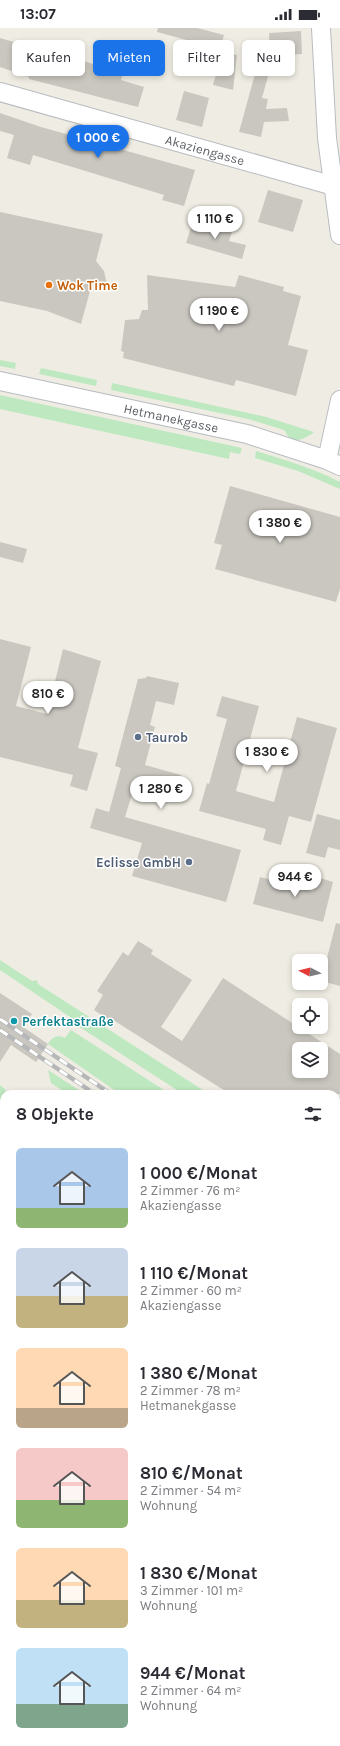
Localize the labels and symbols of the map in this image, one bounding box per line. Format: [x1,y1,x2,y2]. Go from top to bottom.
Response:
pin: 1 000 € [61,125,135,159]
street label: Akaziengasse [164,131,247,168]
pin: 1 110 € [178,206,252,240]
place label: Wok Time [57,278,118,293]
marker: Wok Time [44,280,54,290]
pin: 1 190 € [182,298,256,332]
street label: Hetmanekgasse [122,400,220,435]
pin: 1 380 € [243,510,317,544]
pin: 810 € [20,681,76,715]
place label: Taurob [146,730,188,745]
marker: Taurob [133,732,143,742]
pin: 1 830 € [230,739,304,773]
pin: 1 280 € [124,776,198,810]
place label: Eclisse GmbH [96,855,181,870]
marker: Eclisse GmbH [184,857,194,867]
pin: 944 € [267,864,323,898]
north arrow [292,954,328,990]
place label: Perfektastraße [22,1014,114,1029]
marker: Perfektastraße [9,1016,19,1026]

